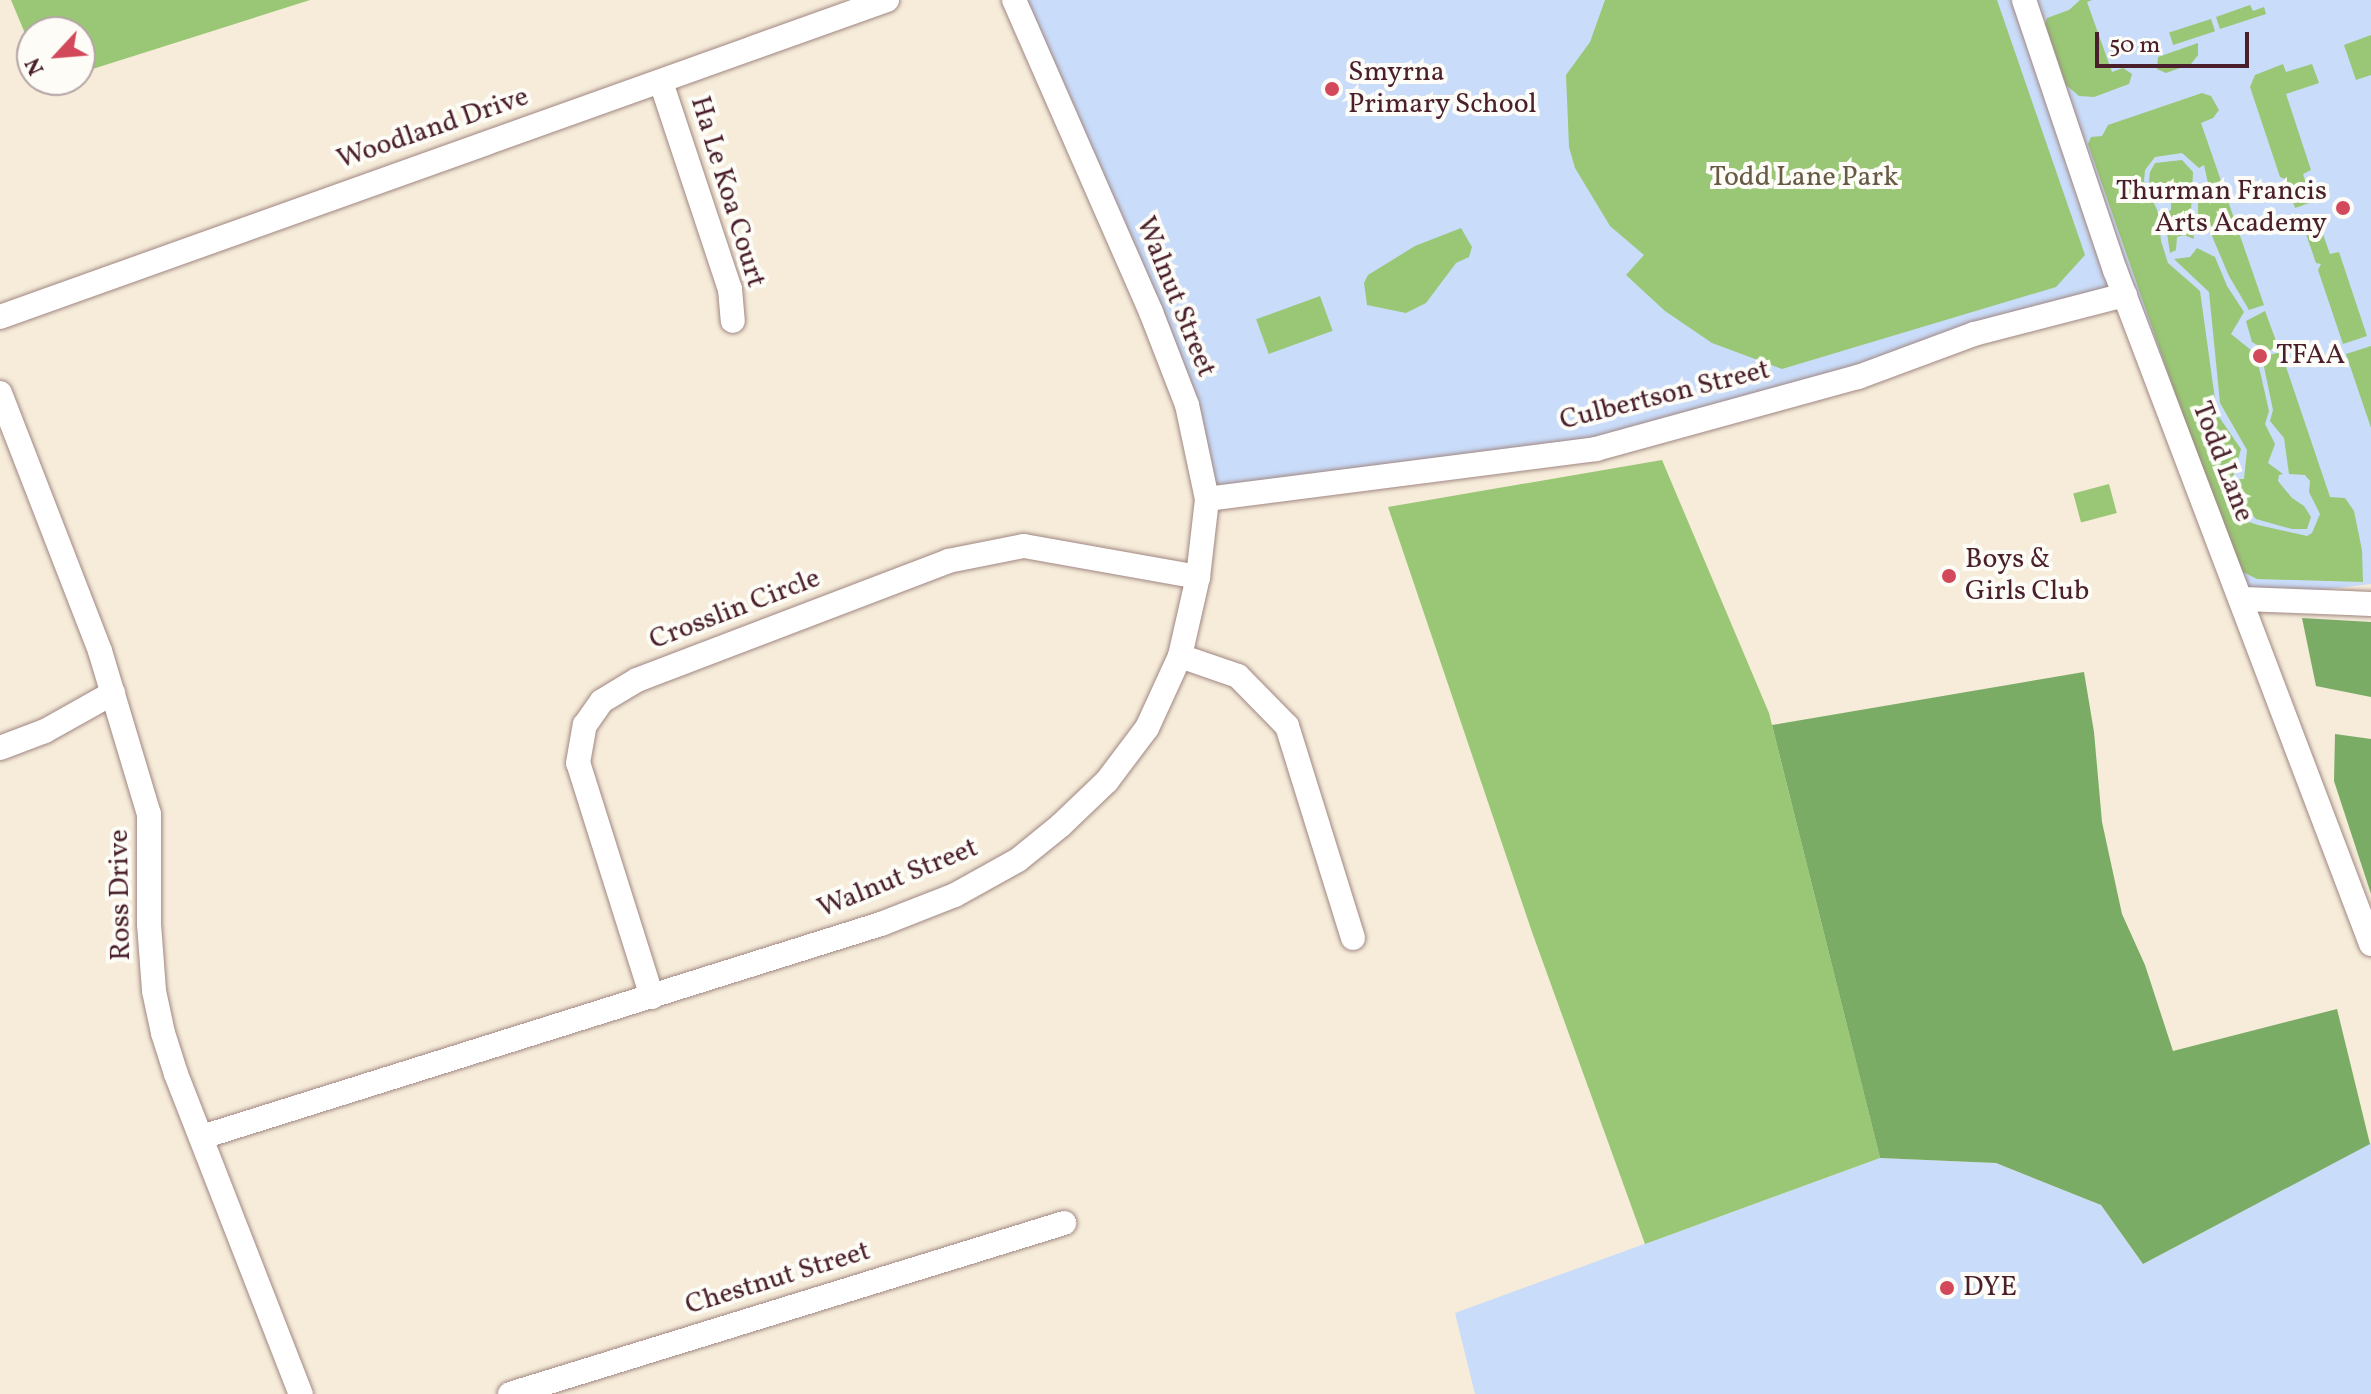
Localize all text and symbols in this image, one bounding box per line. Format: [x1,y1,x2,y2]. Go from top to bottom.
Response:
north arrow [16,16,96,96]
scale bar [2099,16,2253,66]
text: 50 m [2109,29,2161,63]
text: N [18,52,53,80]
place label: Smyrna Primary School [1348,56,1537,122]
marker: Smyrna Primary School [1323,80,1341,98]
street label: Woodland Drive [333,81,533,177]
street label: Ha Le Koa Court [682,92,772,292]
park label: Todd Lane Park [1710,161,1898,195]
place label: Thurman Francis Arts Academy [2116,175,2327,241]
marker: Thurman Francis Arts Academy [2334,199,2352,217]
street label: Walnut Street [1128,212,1222,382]
place label: TFAA [2276,339,2345,373]
marker: TFAA [2251,347,2269,365]
street label: Culbertson Street [1557,354,1773,438]
street label: Todd Lane [2184,397,2260,527]
place label: Boys & Girls Club [1965,543,2089,609]
street label: Crosslin Circle [645,562,825,658]
marker: Boys & Girls Club [1940,567,1958,585]
street label: Ross Drive [103,829,139,961]
street label: Walnut Street [813,832,983,926]
street label: Chestnut Street [682,1235,874,1323]
place label: DYE [1963,1271,2017,1305]
marker: DYE [1938,1279,1956,1297]

